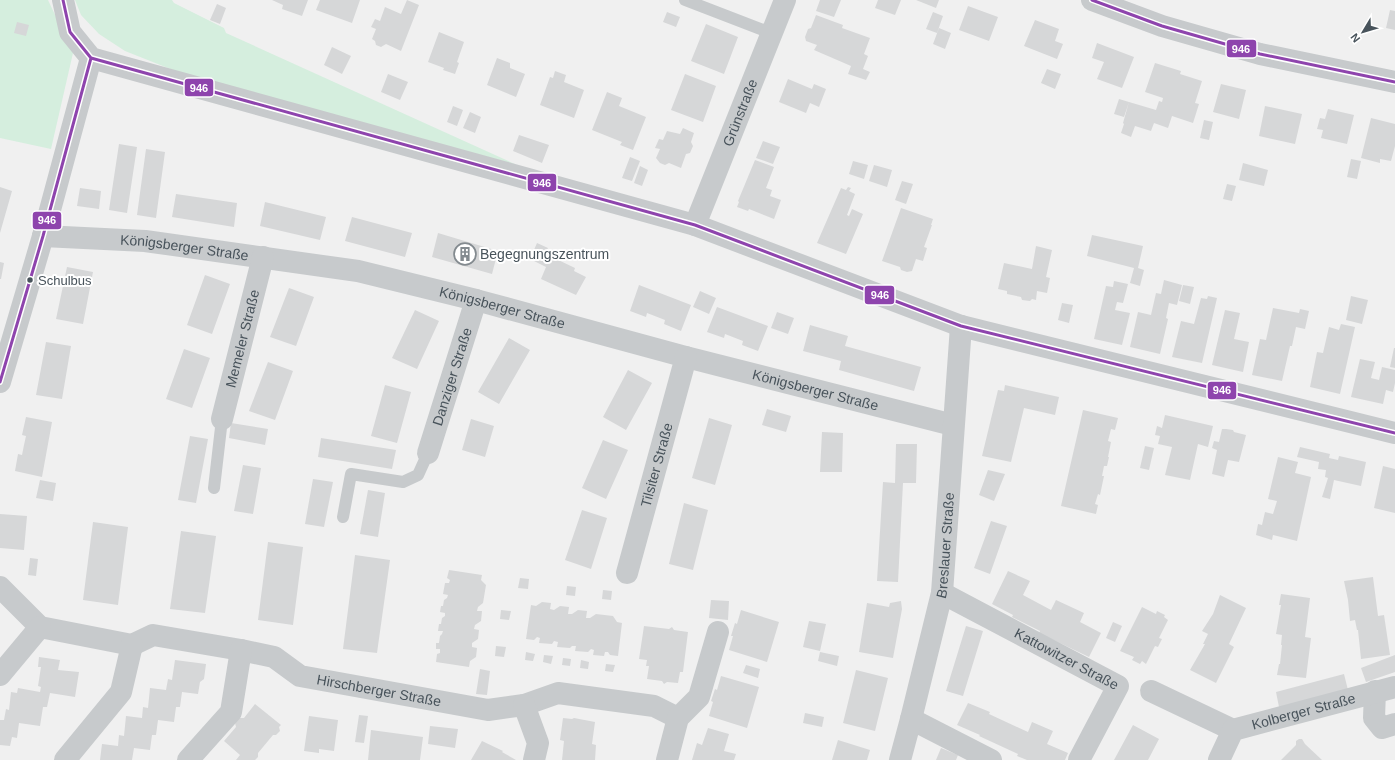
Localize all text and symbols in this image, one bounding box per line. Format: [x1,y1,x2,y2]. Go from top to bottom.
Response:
north arrow [1343,12,1383,52]
text: N [1348,31,1362,45]
line badge: 946 [1226,39,1257,58]
text: 946 [1232,43,1250,55]
street label: Grünstraße [719,77,761,149]
line badge: 946 [184,78,214,97]
text: 946 [190,82,208,94]
line badge: 946 [527,173,557,192]
text: 946 [533,177,551,189]
line badge: 946 [32,211,62,230]
text: 946 [38,214,56,226]
street label: Königsberger Straße [120,232,250,264]
building icon: Begegnungszentrum [452,241,478,267]
place label: Begegnungszentrum [480,246,609,262]
place label: Schulbus [38,273,92,288]
marker: Schulbus [25,275,35,285]
street label: Königsberger Straße [438,283,567,332]
line badge: 946 [864,285,895,305]
street label: Memeler Straße [222,288,262,389]
text: 946 [871,289,889,301]
street label: Danziger Straße [429,325,475,428]
street label: Königsberger Straße [751,366,880,414]
line badge: 946 [1207,381,1237,400]
text: 946 [1213,384,1231,396]
street label: Tilsiter Straße [637,421,676,509]
street label: Breslauer Straße [933,492,957,600]
street label: Kattowitzer Straße [1012,625,1122,693]
street label: Hirschberger Straße [315,671,443,709]
street label: Kolberger Straße [1250,690,1357,733]

